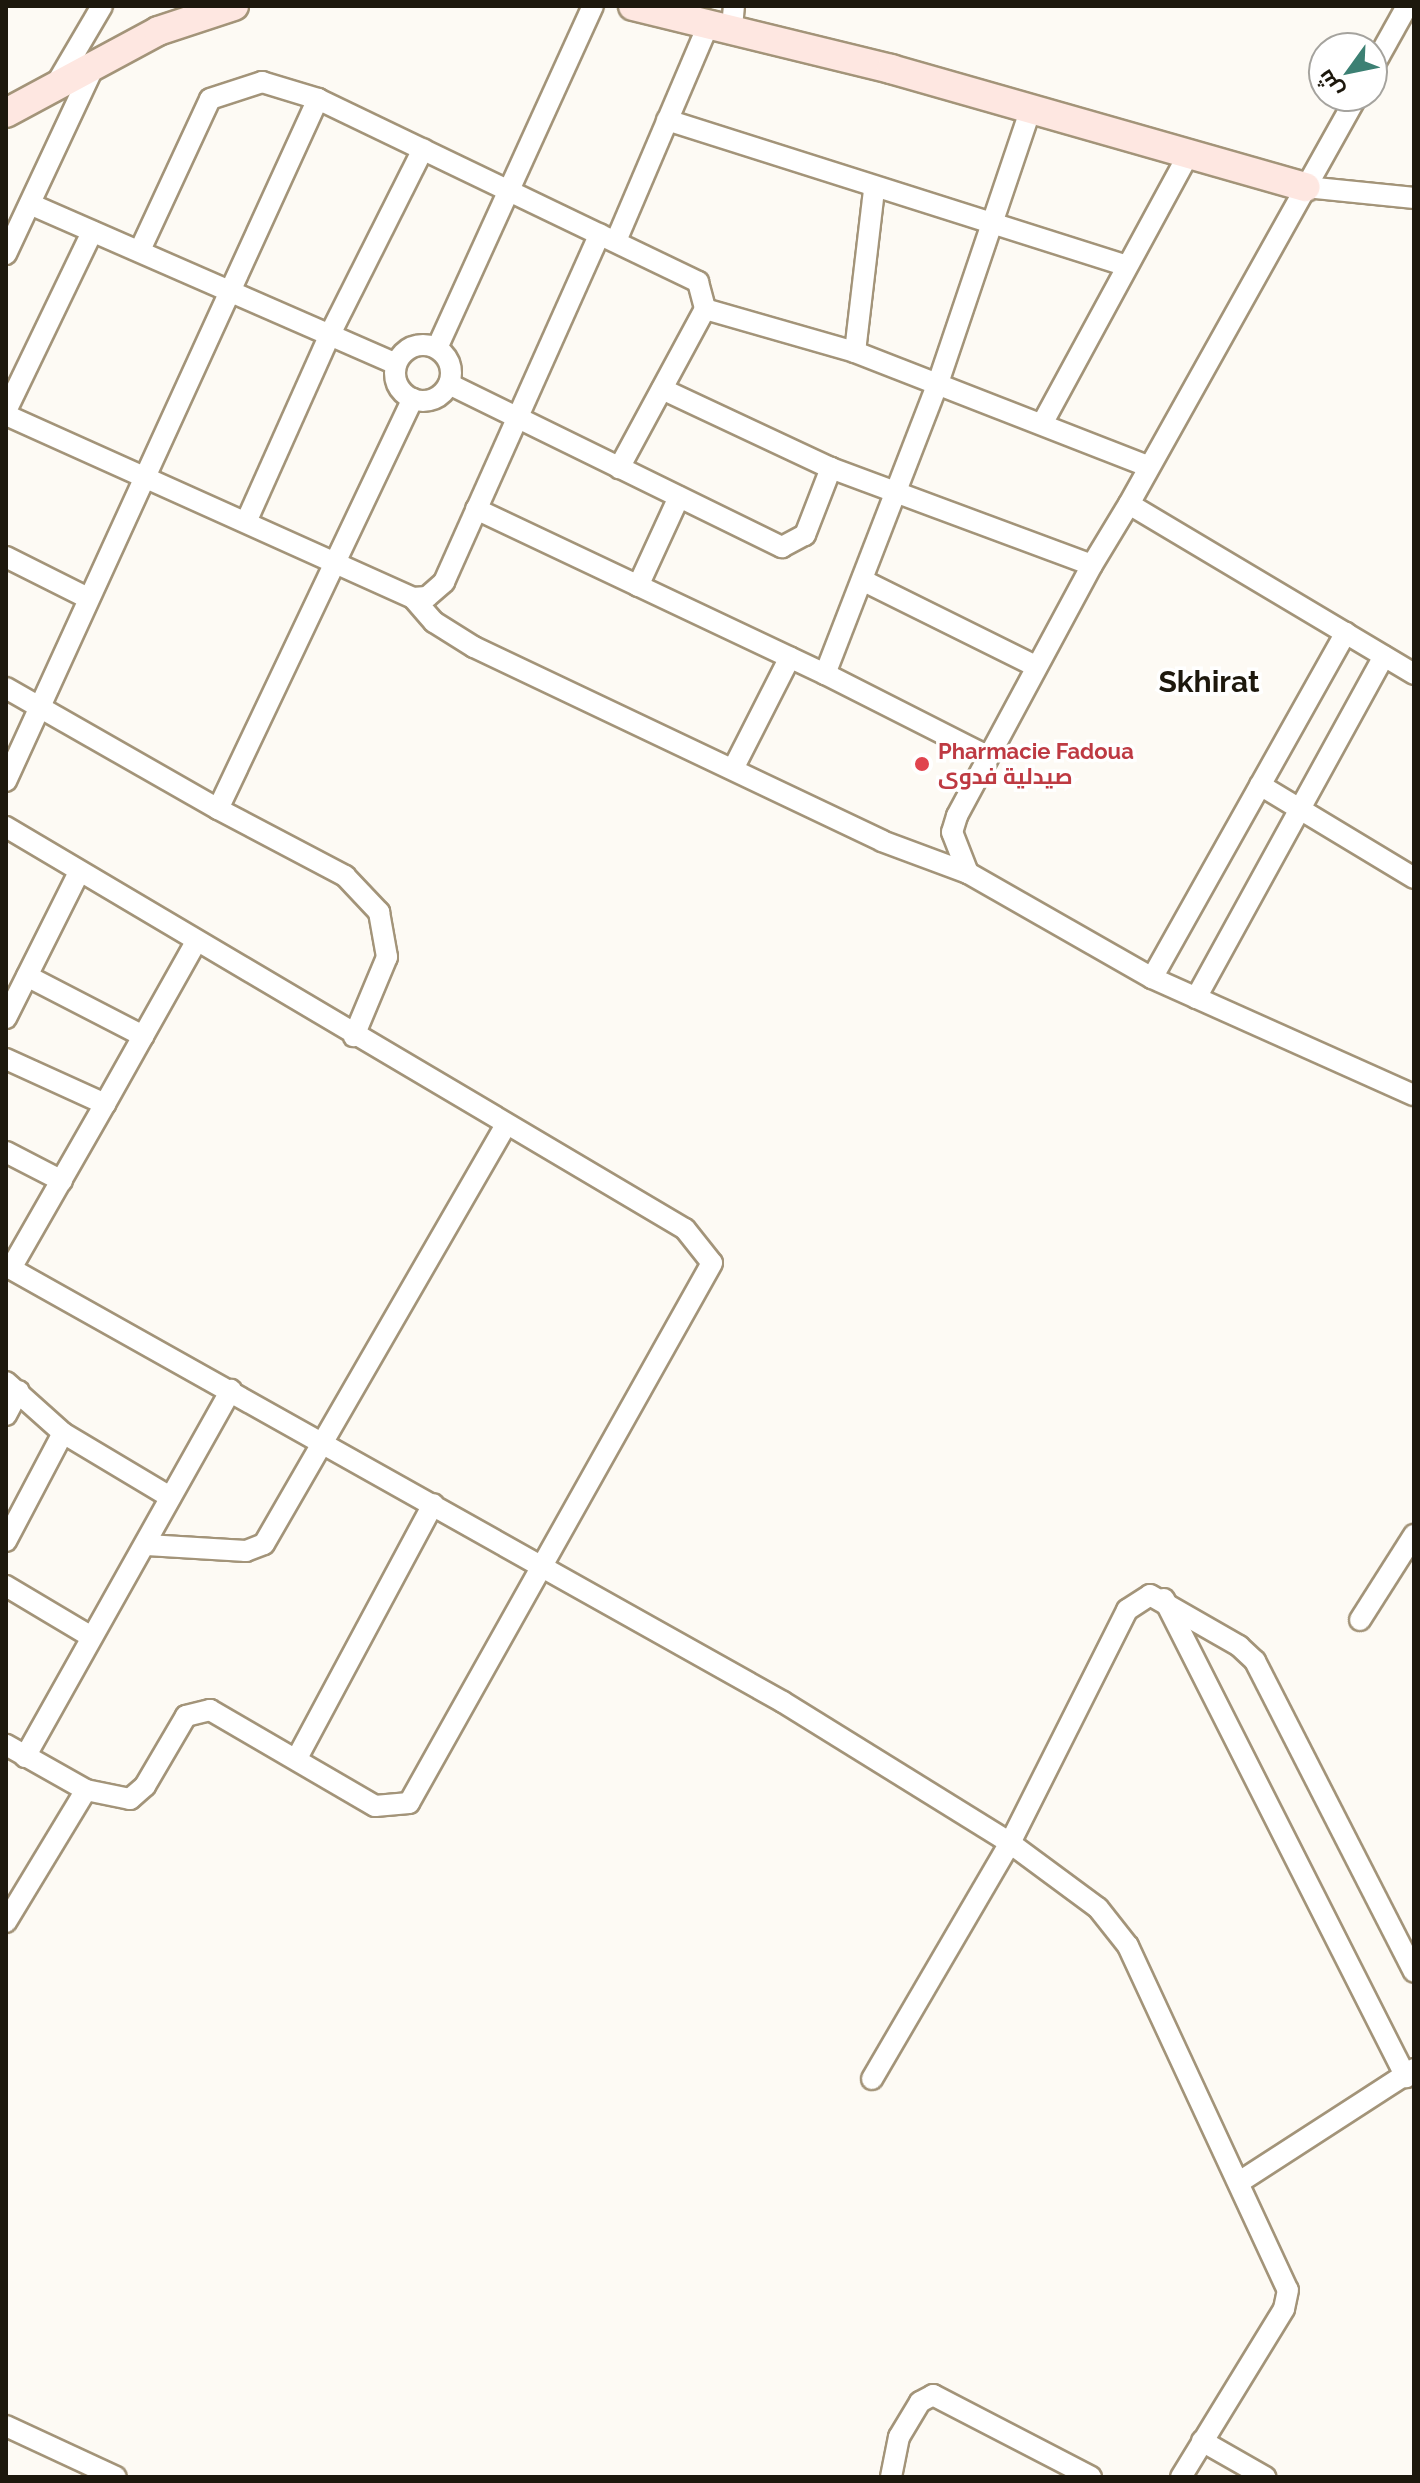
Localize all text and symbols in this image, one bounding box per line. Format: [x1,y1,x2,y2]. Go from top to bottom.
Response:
north arrow [1308,32,1388,112]
text: ش [1311,65,1348,103]
district label: Skhirat [1159,664,1259,700]
place label: Pharmacie Fadoua صيدلية فدوى [938,738,1134,790]
marker: Pharmacie Fadoua صيدلية فدوى [913,755,931,773]

